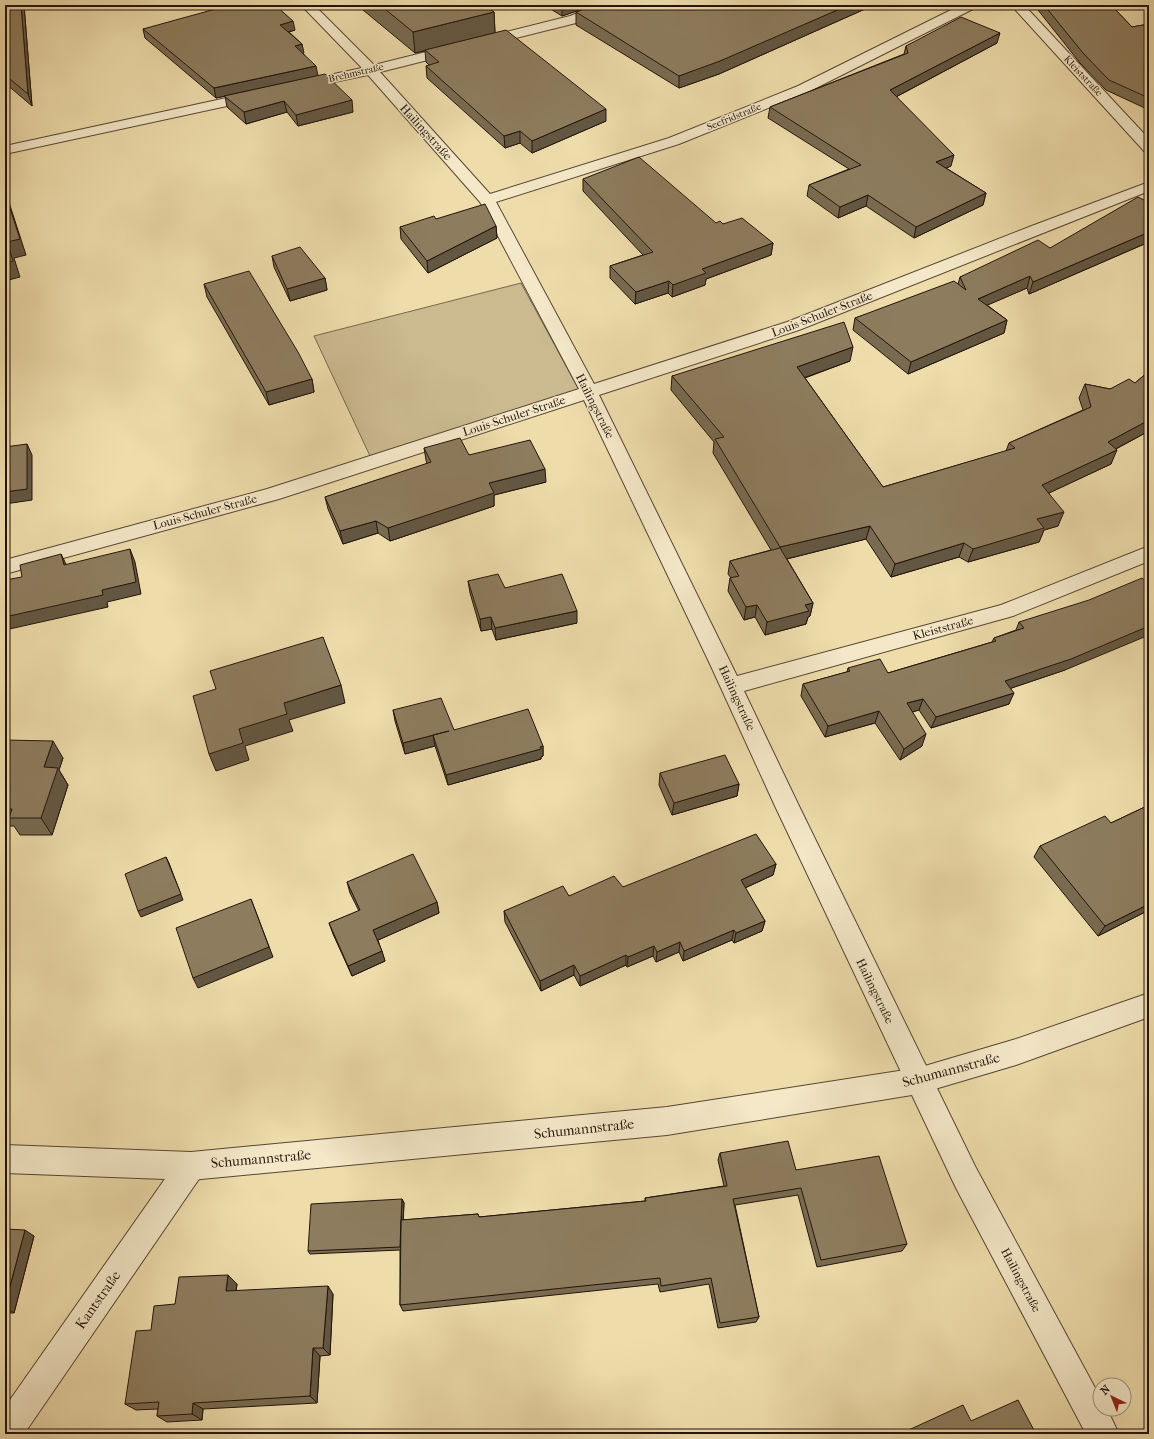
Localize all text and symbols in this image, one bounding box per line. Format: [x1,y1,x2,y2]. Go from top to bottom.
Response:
street label: Kleiststraße [1061,53,1105,99]
street label: Brehmstraße [327,61,385,85]
street label: Hailingstraße [397,101,455,163]
street label: Seefridstraße [705,101,763,133]
street label: Louis-Schuler-Straße [770,288,875,340]
street label: Hailingstraße [573,371,617,441]
street label: Louis-Schuler-Straße [461,393,567,439]
street label: Louis-Schuler-Straße [152,491,259,533]
street label: Kleiststraße [911,613,975,643]
street label: Hailingstraße [716,663,758,733]
street label: Hailingstraße [853,956,897,1026]
street label: Schumannstraße [900,1049,1002,1091]
street label: Schumannstraße [533,1115,635,1143]
street label: Schumannstraße [210,1146,312,1172]
street label: Hailingstraße [998,1245,1044,1315]
street label: Kantstraße [72,1268,124,1332]
north arrow [1092,1377,1132,1417]
text: N [1098,1382,1113,1398]

